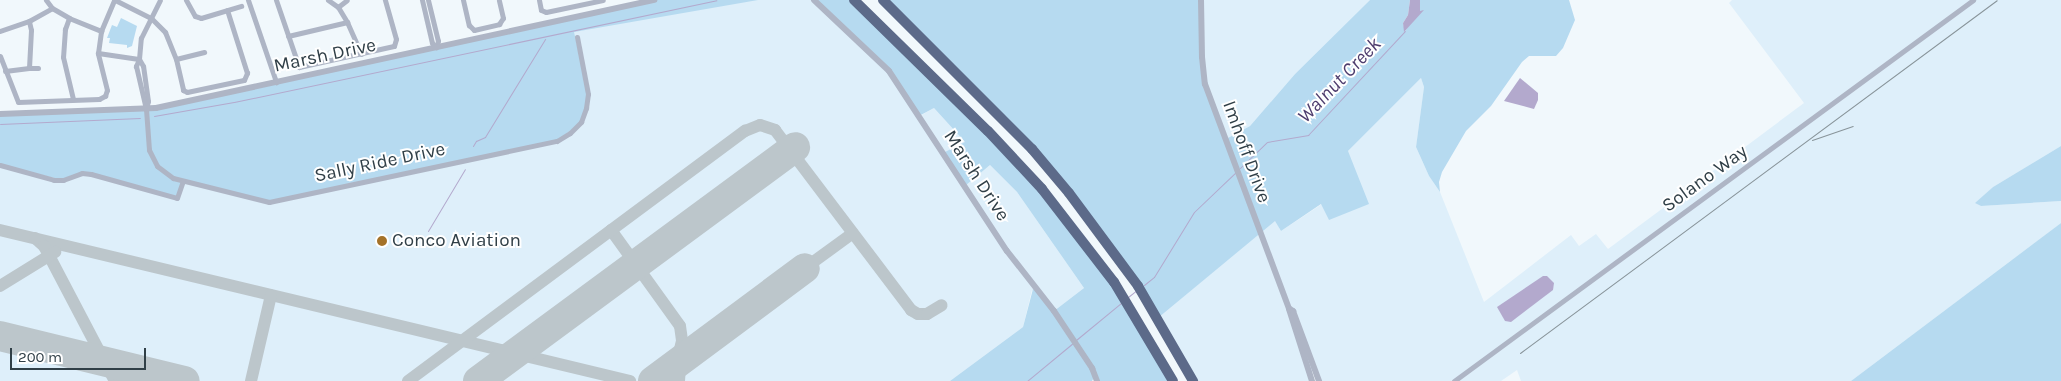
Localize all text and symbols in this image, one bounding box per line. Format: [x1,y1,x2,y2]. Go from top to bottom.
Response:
water label: Walnut Creek [1292,32,1386,128]
street label: Marsh Drive [272,34,378,78]
street label: Imhoff Drive [1217,98,1275,206]
street label: Marsh Drive [938,126,1014,226]
street label: Sally Ride Drive [313,138,447,188]
street label: Solano Way [1658,140,1752,218]
place label: Conco Aviation [392,230,521,252]
marker: Conco Aviation [376,235,388,247]
scale bar [12,338,149,370]
text: 200 m [18,348,62,366]

